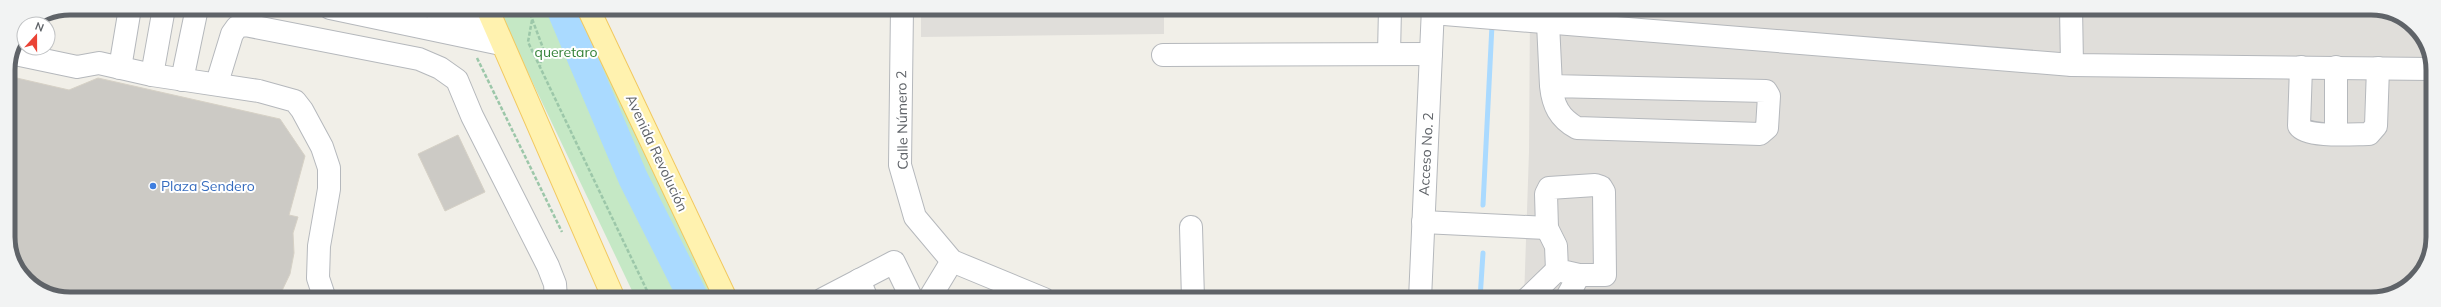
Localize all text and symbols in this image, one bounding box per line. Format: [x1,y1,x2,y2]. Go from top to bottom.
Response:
north arrow [16,16,56,56]
text: N [33,19,46,35]
park label: queretaro [535,43,597,61]
street label: Calle Número 2 [892,70,912,170]
street label: Avenida Revolución [622,92,692,214]
street label: Acceso No. 2 [1415,112,1437,196]
place label: Plaza Sendero [161,177,255,195]
marker: Plaza Sendero [148,181,158,191]

